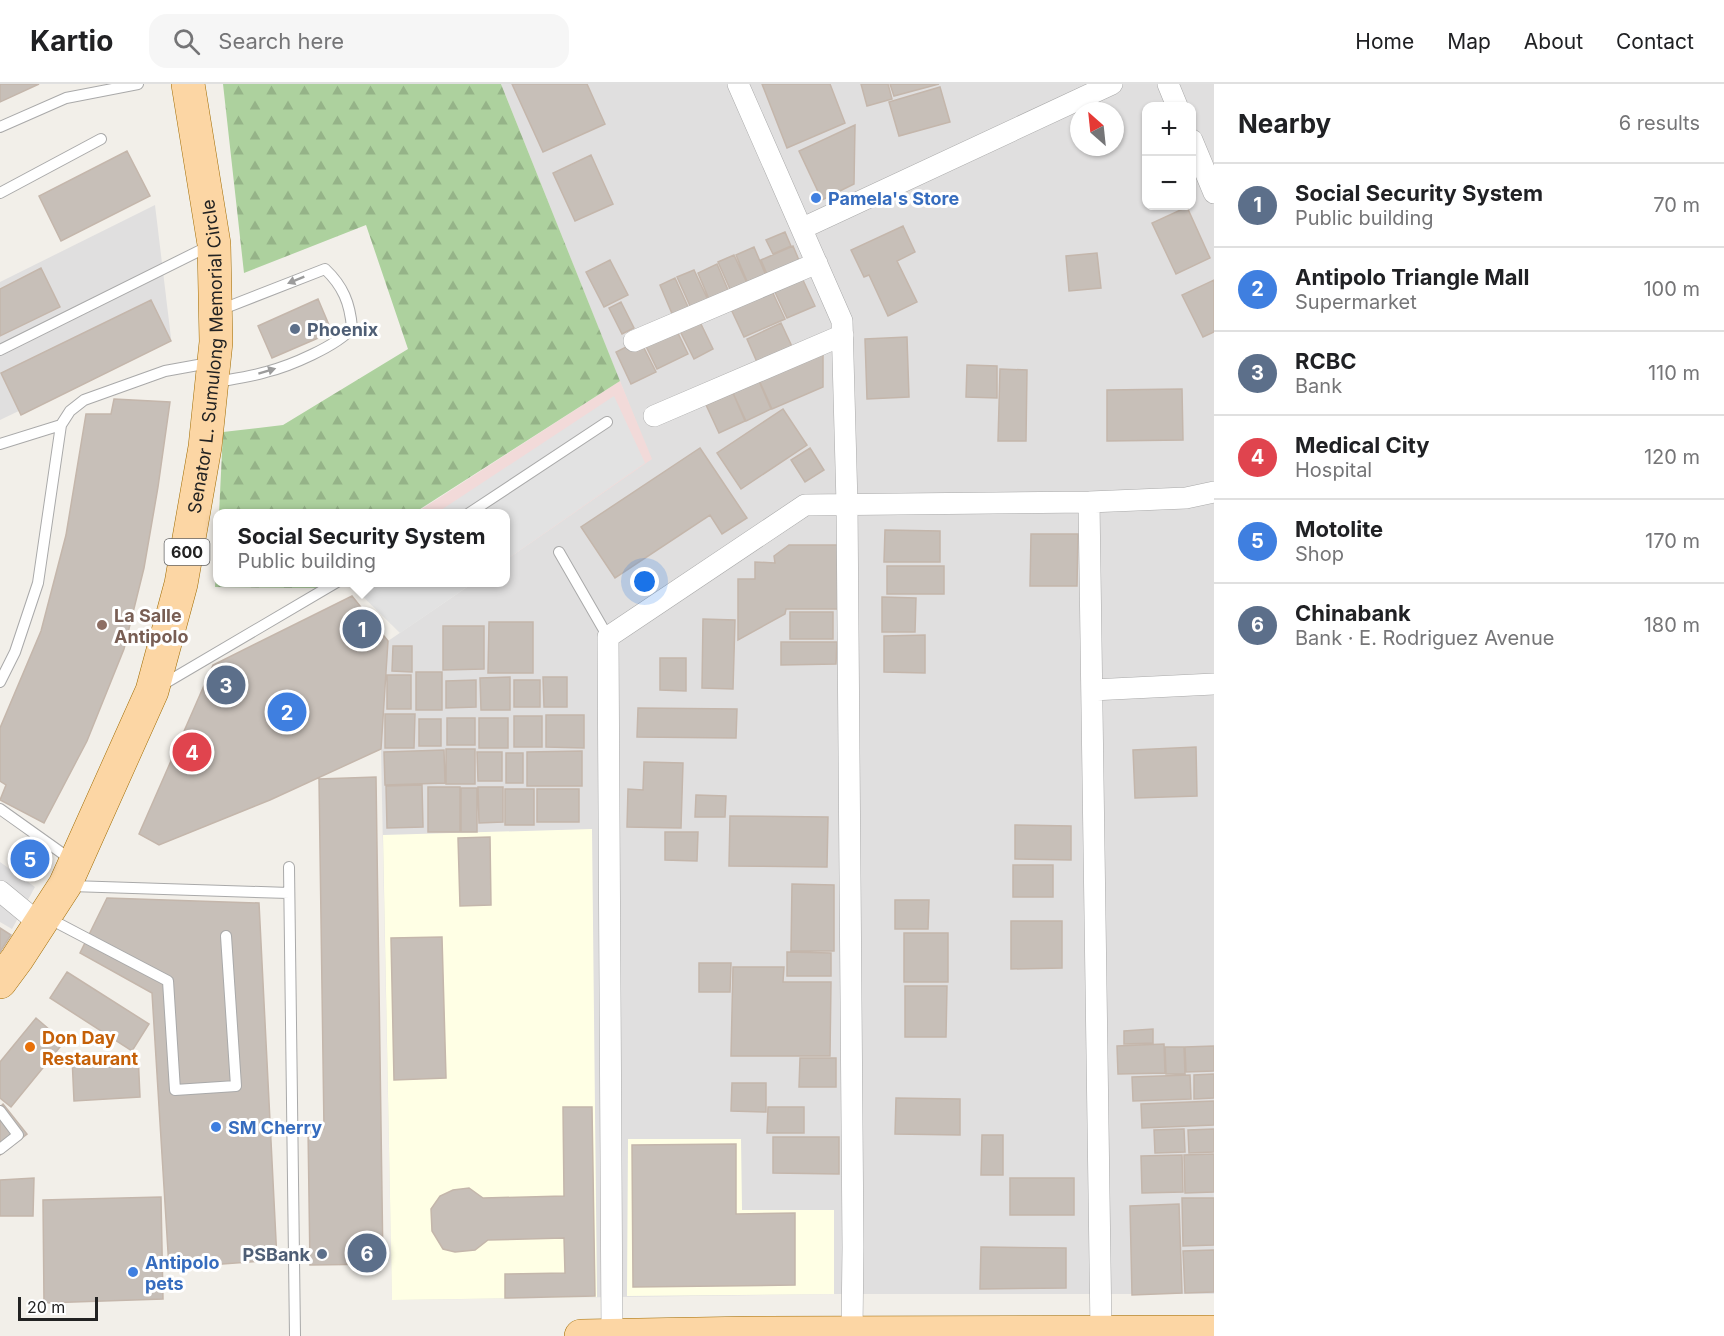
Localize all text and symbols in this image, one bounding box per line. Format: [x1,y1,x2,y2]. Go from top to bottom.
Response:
search box [149,14,569,68]
text: Kartio [30,24,113,58]
icon: search [170,25,203,58]
text: Search here [218,28,344,54]
text: Home [1355,29,1414,54]
text: Map [1447,29,1491,54]
text: About [1524,29,1583,54]
text: Contact [1616,29,1694,54]
north arrow [1070,102,1124,156]
map controls [1142,102,1196,210]
button: + [1142,102,1196,156]
text: Nearby [1238,108,1331,139]
text: 6 results [1619,111,1700,135]
button: − [1142,156,1196,210]
text: Social Security System [1295,180,1543,206]
place label: Pamela's Store [828,188,959,209]
marker: Pamela's Store [809,191,823,205]
text: 1 [1253,193,1262,217]
text: 70 m [1653,193,1700,217]
street label: Senator L. Sumulong Memorial Circle [183,198,227,515]
text: Public building [1295,206,1434,230]
text: Antipolo Triangle Mall [1295,264,1530,290]
one-way arrow [287,276,305,285]
text: 2 [1251,277,1264,301]
text: 100 m [1643,277,1700,301]
text: Supermarket [1295,290,1417,314]
place label: Phoenix [307,319,379,340]
marker: Phoenix [288,322,302,336]
text: RCBC [1295,348,1357,374]
text: 3 [1251,361,1264,385]
text: 110 m [1648,361,1700,385]
one-way arrow [258,366,276,375]
text: Bank [1295,374,1342,398]
text: Medical City [1295,432,1430,458]
text: 4 [1251,445,1264,469]
text: 120 m [1644,445,1700,469]
text: Hospital [1295,458,1372,482]
popup [213,509,510,587]
text: Motolite [1295,516,1383,542]
text: Social Security System [238,523,485,549]
text: 5 [1251,529,1264,553]
text: 170 m [1645,529,1700,553]
road number: 600 [164,539,210,565]
text: Shop [1295,542,1344,566]
text: Public building [238,549,376,573]
your location [630,567,659,596]
text: Chinabank [1295,600,1411,626]
place label: La Salle Antipolo [114,605,188,647]
pin: 1 [342,606,382,652]
text: 6 [1251,613,1264,637]
text: 180 m [1644,613,1700,637]
marker: La Salle Antipolo [95,618,109,632]
text: Bank · E. Rodriguez Avenue [1295,626,1554,650]
pin: 3 [206,662,246,708]
pin: 2 [268,690,306,734]
pin: 4 [172,730,212,774]
pin: 5 [10,836,50,882]
place label: Don Day Restaurant [42,1027,138,1069]
marker: Don Day Restaurant [23,1040,37,1054]
place label: SM Cherry [228,1117,322,1138]
marker: SM Cherry [209,1120,223,1134]
pin: 6 [348,1230,386,1276]
place label: PSBank [243,1244,311,1265]
marker: PSBank [315,1247,329,1261]
place label: Antipolo pets [145,1252,219,1294]
marker: Antipolo pets [126,1265,140,1279]
scale bar [18,1294,98,1322]
text: 20 m [27,1297,65,1317]

